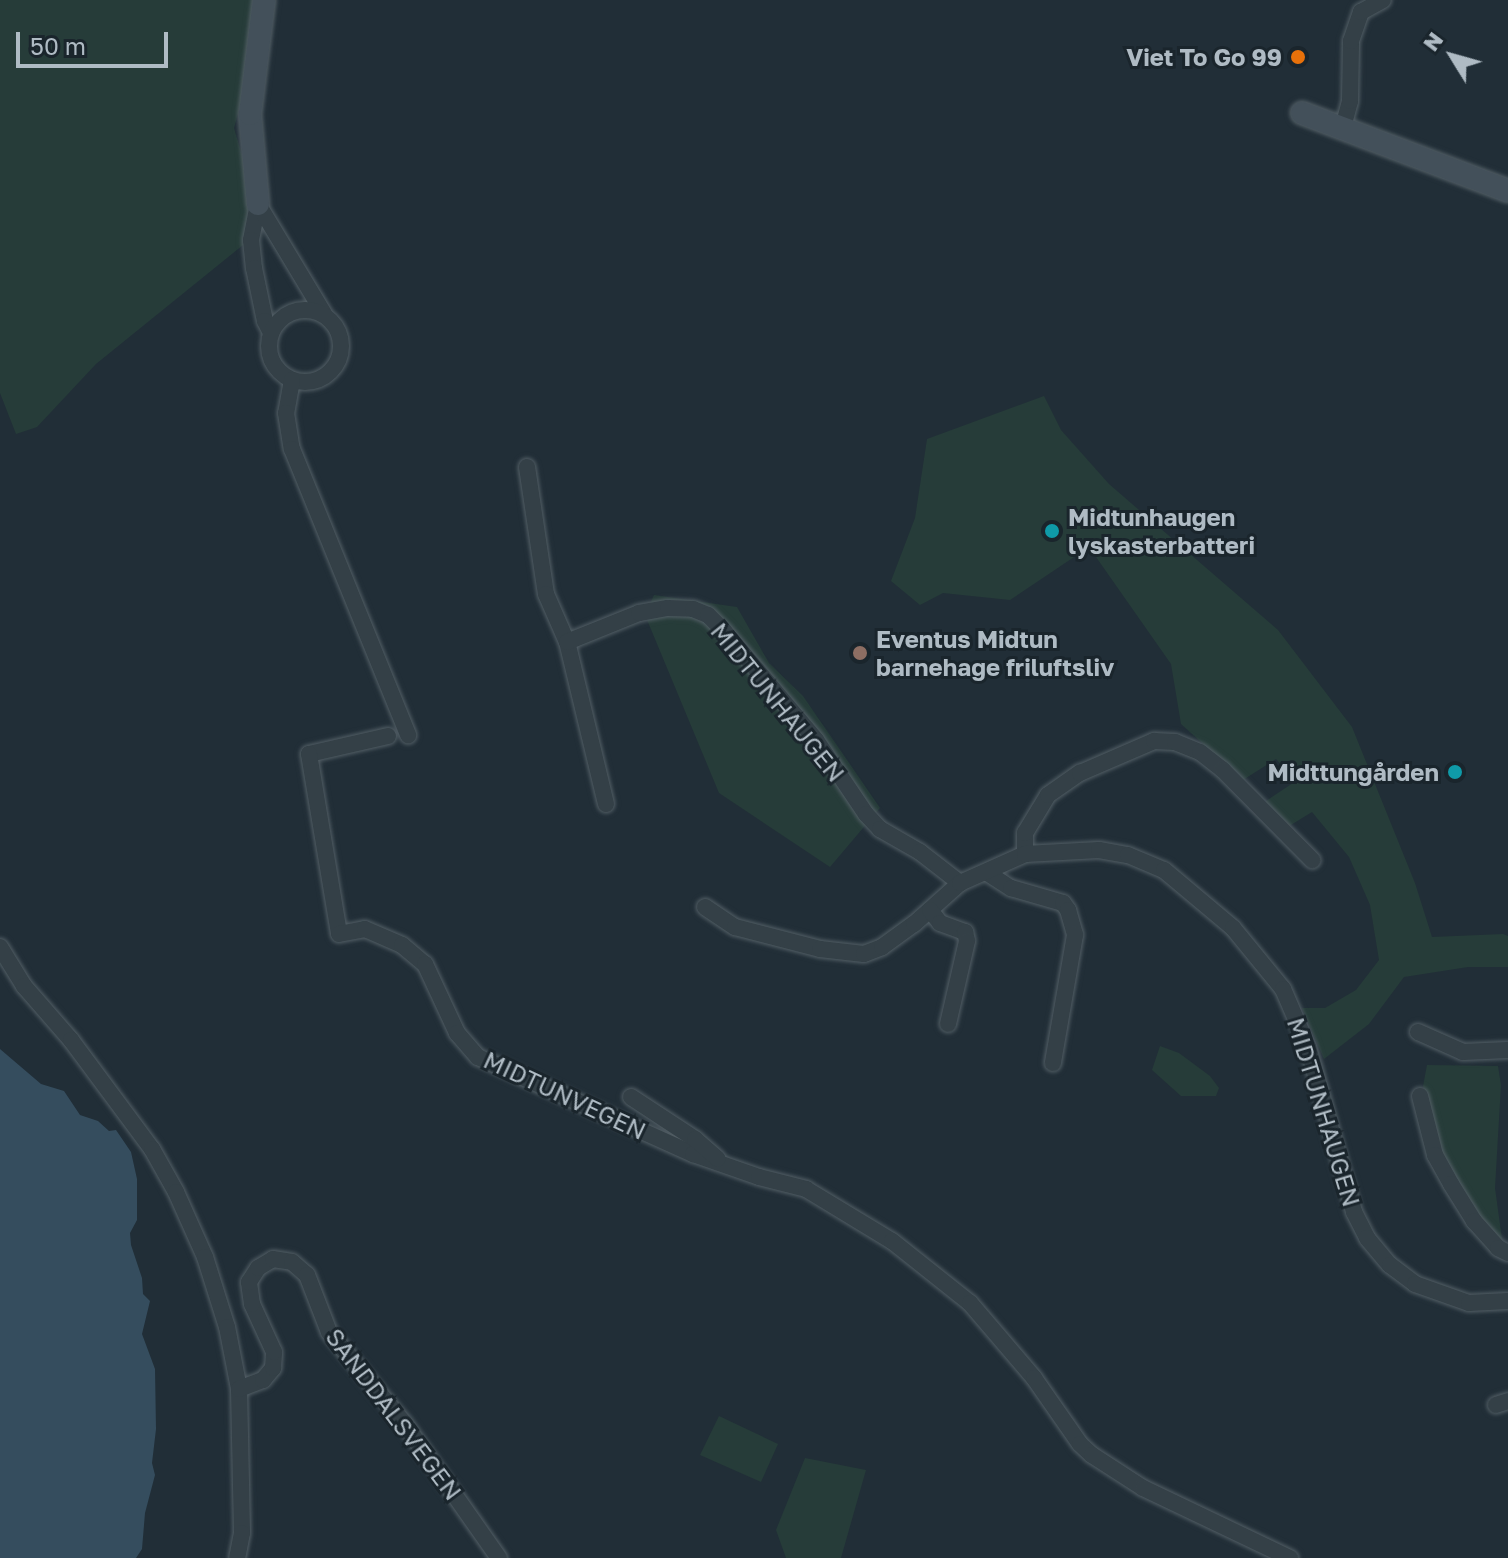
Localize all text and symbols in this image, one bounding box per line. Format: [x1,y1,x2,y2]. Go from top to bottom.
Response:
scale bar [20,16,172,66]
north arrow [1412,16,1492,96]
text: N [1417,26,1448,56]
text: 50 m [30,31,86,60]
place label: Viet To Go 99 [1126,43,1282,71]
marker: Viet To Go 99 [1289,48,1307,66]
place label: Midtunhaugen lyskasterbatteri [1068,503,1255,559]
marker: Midtunhaugen lyskasterbatteri [1043,522,1061,540]
street label: MIDTUNHAUGEN [705,617,851,787]
place label: Eventus Midtun barnehage friluftsliv [876,625,1114,681]
marker: Eventus Midtun barnehage friluftsliv [851,644,869,662]
place label: Midttungården [1267,758,1439,786]
marker: Midttungården [1446,763,1464,781]
street label: MIDTUNHAUGEN [1282,1014,1366,1210]
street label: MIDTUNVEGEN [479,1045,651,1145]
street label: SANDDALSVEGEN [320,1323,468,1505]

